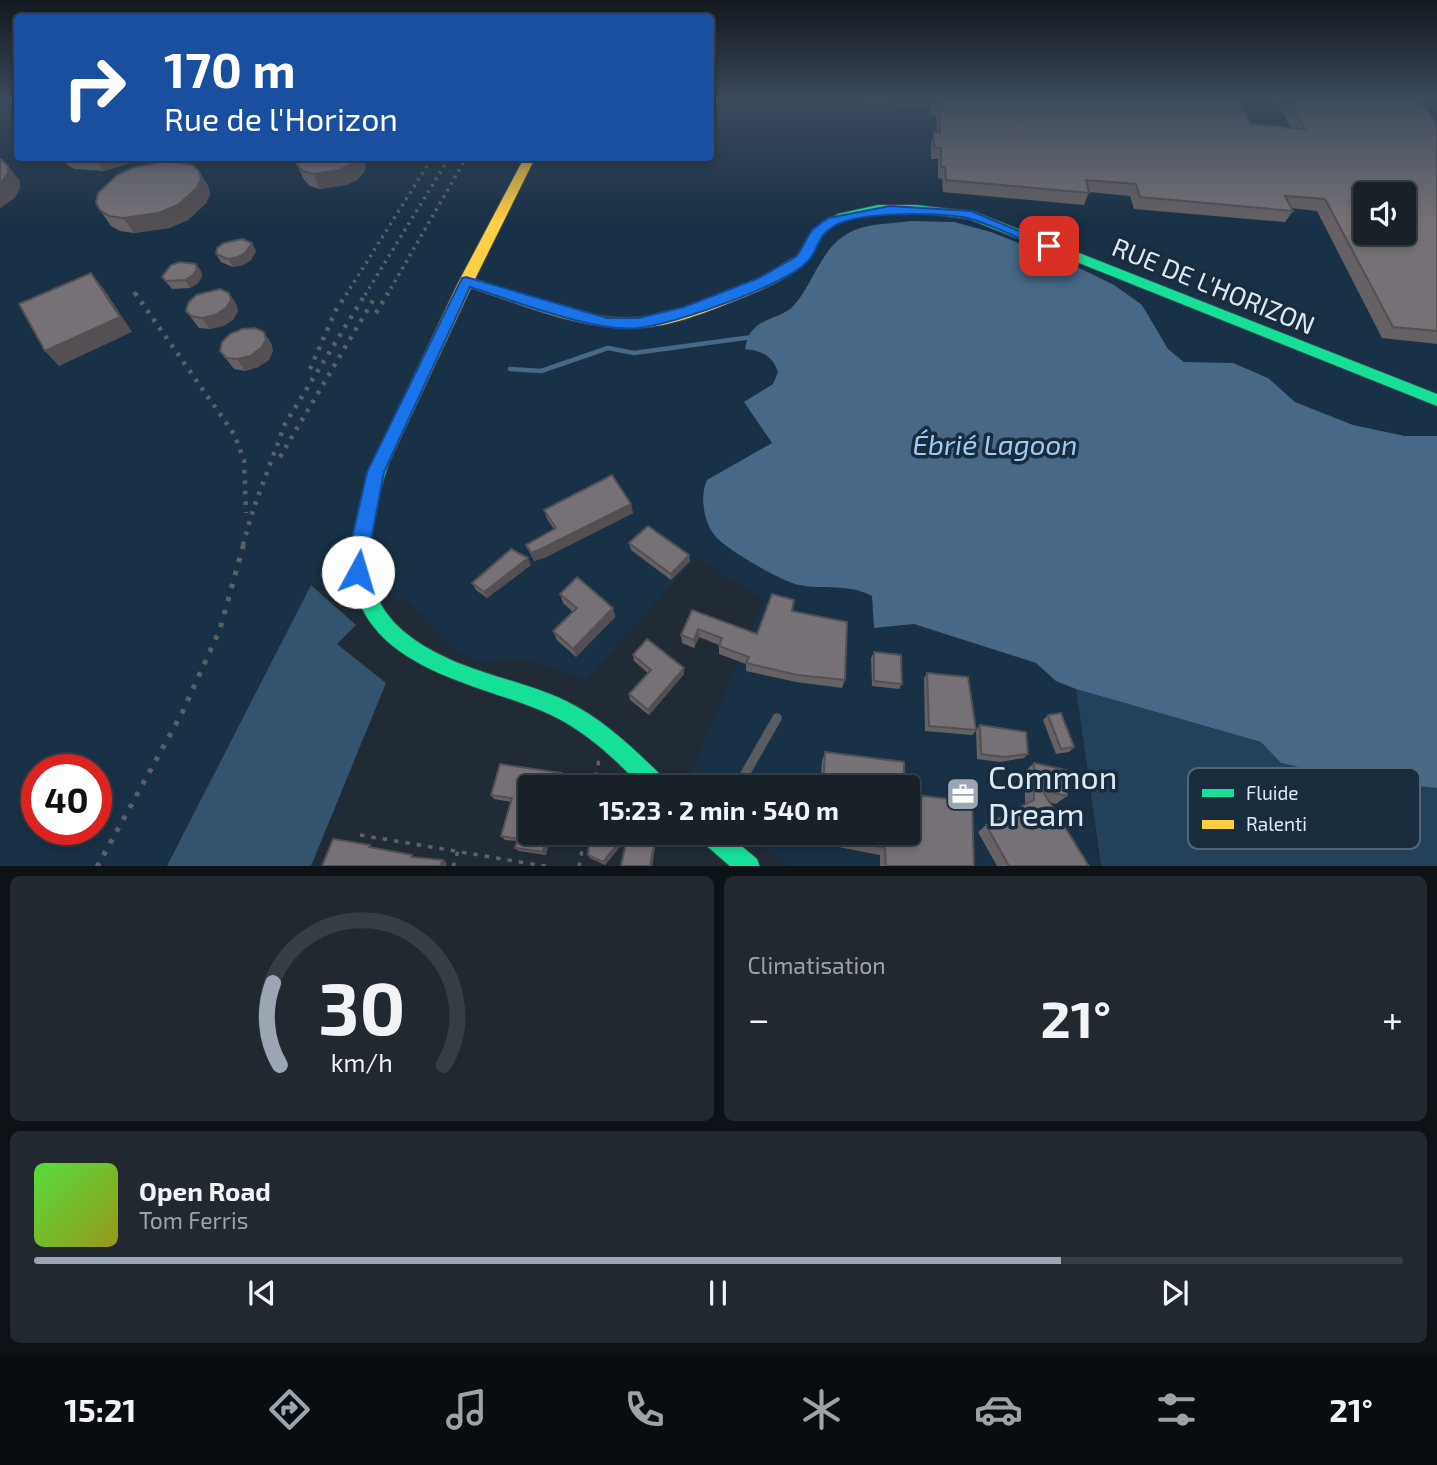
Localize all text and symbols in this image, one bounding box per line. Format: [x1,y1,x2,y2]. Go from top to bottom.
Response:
text: 170 m [164,39,296,98]
icon: right [49,42,140,133]
text: Rue de l'Horizon [164,99,398,137]
map controls [1353,182,1416,245]
button: sound [1353,182,1416,245]
pin [1019,216,1079,276]
icon: arrive [1030,227,1068,265]
street label: RUE DE L'HORIZON [1108,230,1320,340]
water label: Ébrié Lagoon [912,427,1078,461]
position arrow [321,535,395,609]
speed limit sign: 40 [21,754,112,845]
place label: Common Dream [988,757,1117,832]
legend [1188,768,1420,849]
office icon: Common Dream [944,775,982,813]
text: Fluide [1246,781,1299,804]
text: 15:23 · 2 min · 540 m [599,794,839,825]
text: Ralenti [1246,812,1307,835]
text: Climatisation [748,951,886,979]
text: 30 [318,962,405,1050]
text: 21° [1041,986,1111,1048]
text: − [748,995,770,1041]
text: + [1382,995,1403,1041]
text: km/h [331,1046,393,1076]
text: Open Road [139,1175,271,1206]
text: Tom Ferris [139,1206,248,1234]
icon: previous [243,1274,281,1312]
icon: pause [699,1274,737,1312]
icon: next [1156,1274,1194,1312]
icon: directions [265,1385,314,1434]
icon: music [442,1385,491,1434]
icon: phone [620,1385,669,1434]
icon: climate [797,1385,846,1434]
icon: car [974,1385,1023,1434]
icon: filters [1152,1385,1201,1434]
text: 15:21 [64,1390,136,1428]
text: 21° [1329,1390,1373,1428]

